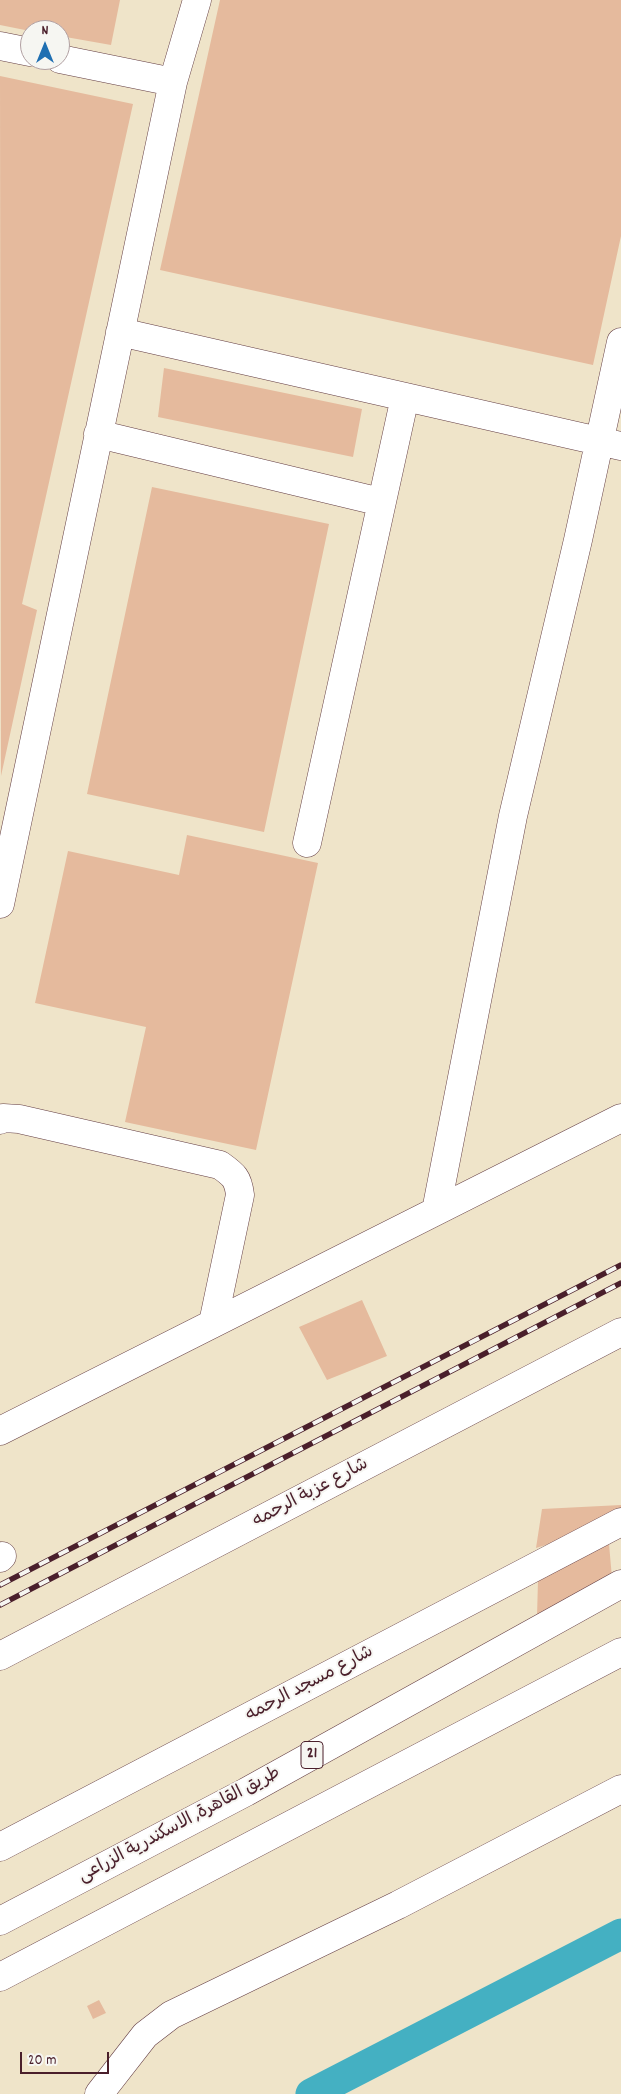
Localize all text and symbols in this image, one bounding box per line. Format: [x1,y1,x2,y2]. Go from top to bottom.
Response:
north arrow [20,20,70,70]
text: N [42,21,48,41]
street label: شارع عزبة الرحمه [249,1454,373,1534]
street label: شارع مسجد الرحمه [242,1642,378,1728]
road number: 21 [301,1742,323,1768]
street label: طريق القاهرة, الاسكندرية الزراعى [75,1763,285,1889]
scale bar [22,2042,111,2074]
text: 20 m [28,2050,56,2072]

